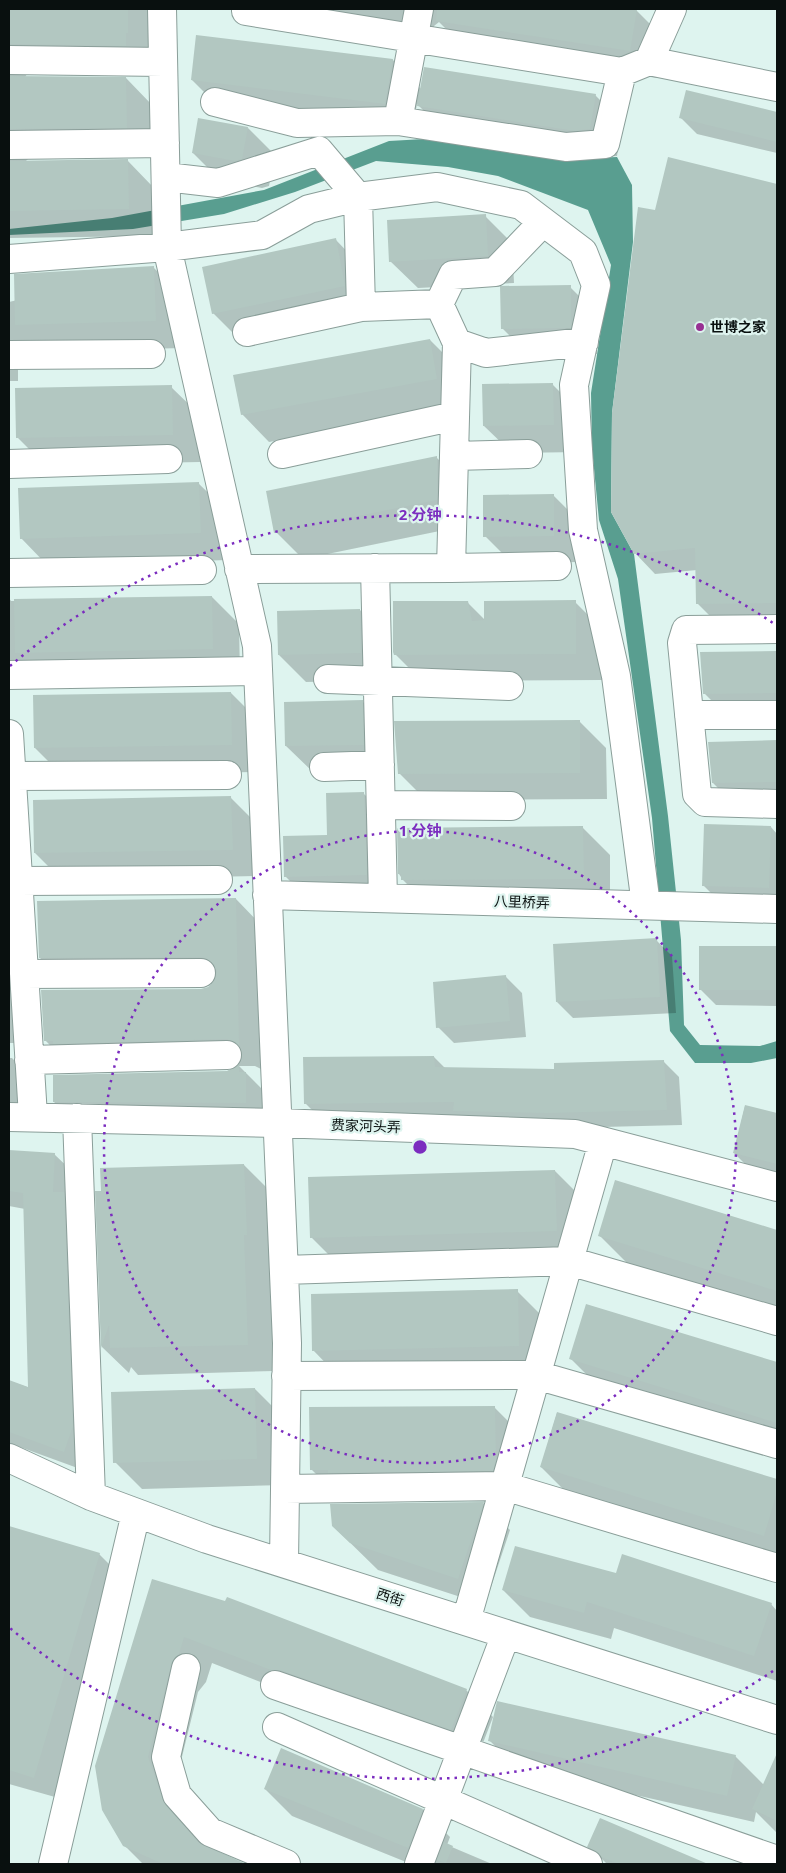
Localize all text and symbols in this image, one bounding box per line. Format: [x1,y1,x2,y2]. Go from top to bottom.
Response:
place label: 世博之家 [710,317,766,336]
marker: 世博之家 [694,321,706,333]
text: 2 分钟 [399,504,441,524]
text: 1 分钟 [399,820,441,840]
street label: 八里桥弄 [494,891,550,912]
street label: 费家河头弄 [331,1115,401,1136]
centre of rings [411,1138,429,1156]
street label: 西街 [374,1583,406,1610]

